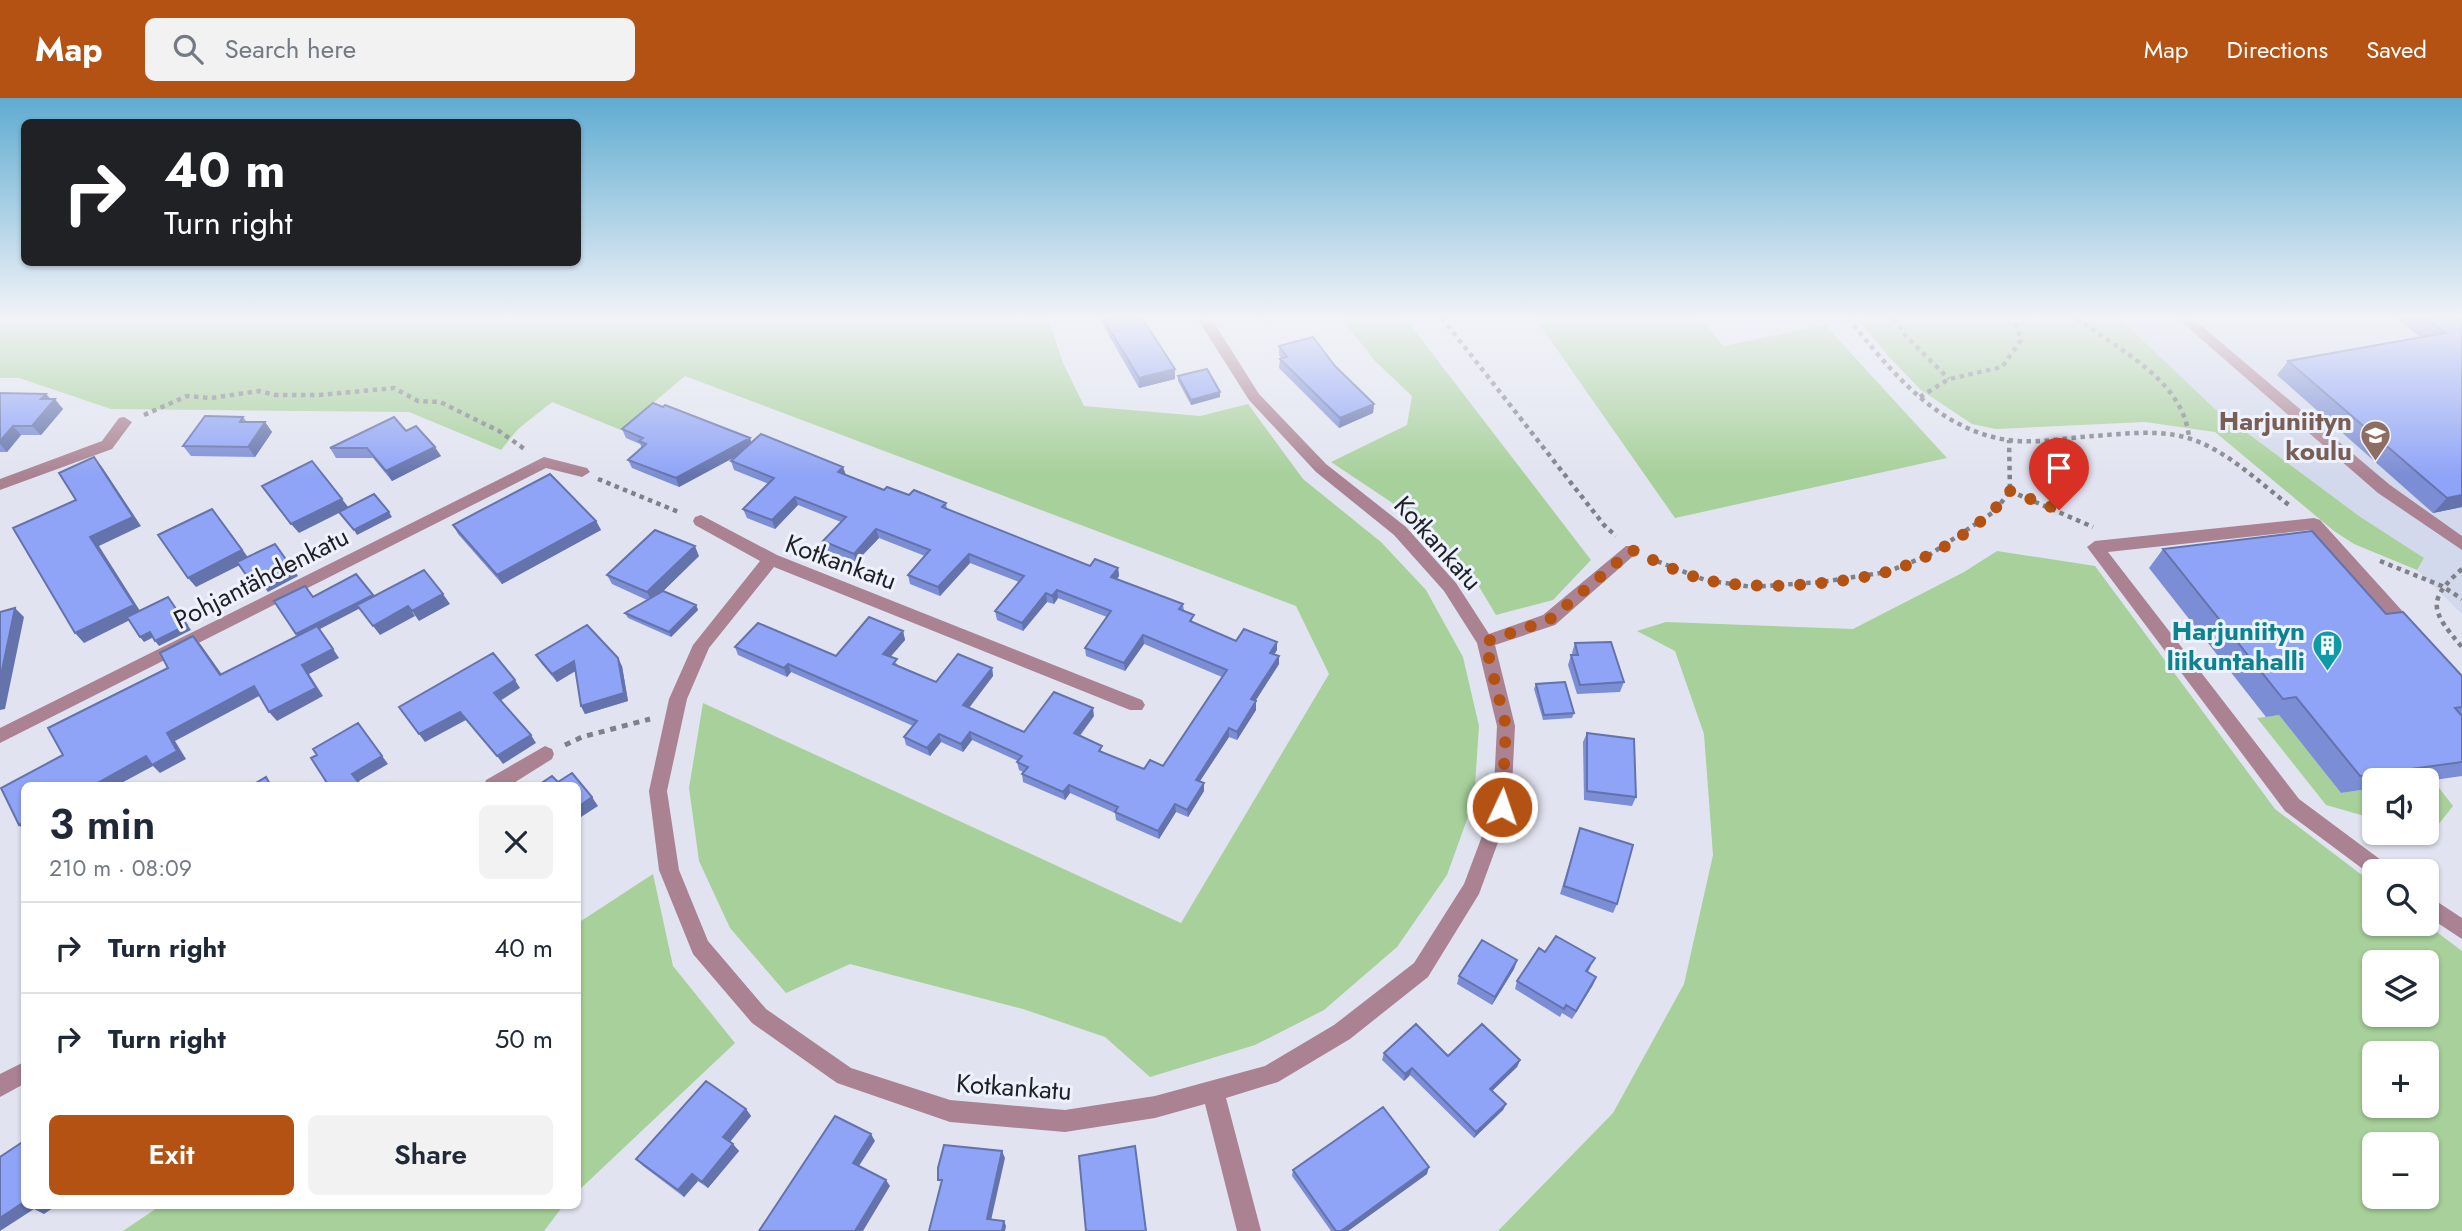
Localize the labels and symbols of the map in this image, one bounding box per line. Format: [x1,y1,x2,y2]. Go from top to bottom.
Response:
place label: Harjuniityn koulu [2219,402,2352,470]
school or university icon: Harjuniityn koulu [2358,419,2392,463]
pin [2029,438,2089,510]
street label: Kotkankatu [1385,487,1491,599]
street label: Pohjantähdenkatu [167,517,355,639]
street label: Kotkankatu [780,524,902,600]
place label: Harjuniityn liikuntahalli [2167,612,2305,680]
building icon: Harjuniityn liikuntahalli [2311,629,2345,673]
position arrow [1465,770,1539,844]
street label: Kotkankatu [955,1064,1073,1110]

